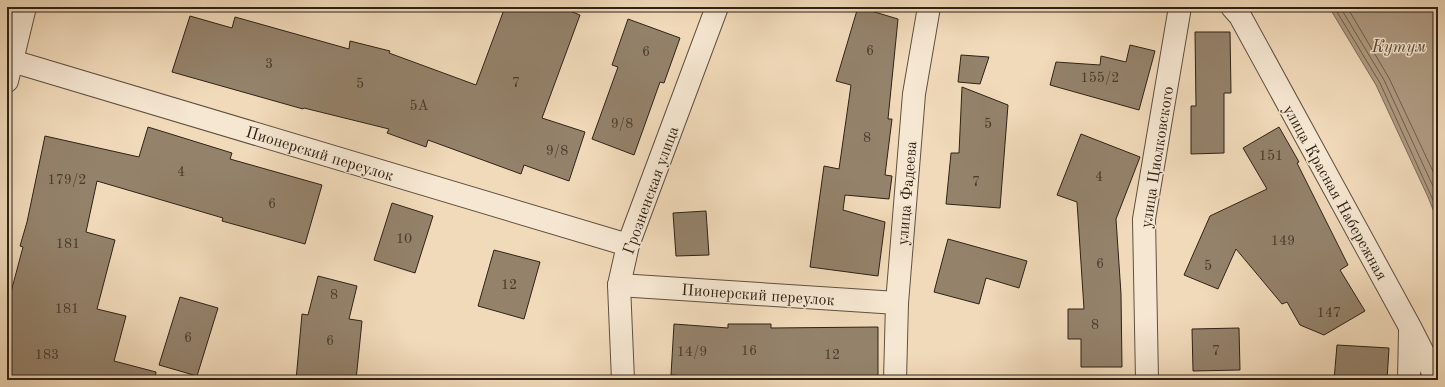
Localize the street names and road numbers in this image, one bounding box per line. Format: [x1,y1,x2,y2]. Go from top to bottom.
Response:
street label: улица Циолковского [1139,85,1177,229]
street label: улица Красная Набережная [1279,103,1389,283]
street label: Грозненская улица [621,124,683,257]
street label: Пионерский переулок [244,125,395,185]
street label: улица Фадеева [895,140,921,246]
street label: Пионерский переулок [681,283,835,309]

